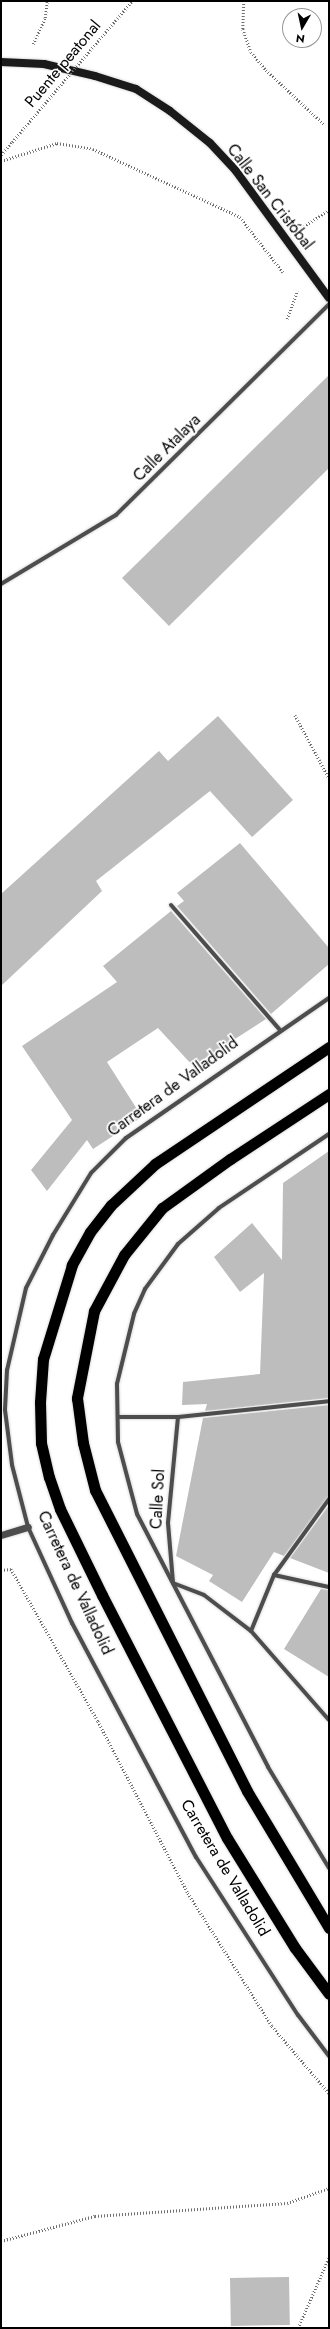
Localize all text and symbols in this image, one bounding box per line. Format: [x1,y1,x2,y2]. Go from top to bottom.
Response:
north arrow [282,8,322,48]
street label: Puente peatonal [21,17,105,111]
text: N [295,30,306,47]
street label: Calle San Cristóbal [223,140,317,254]
street label: Calle Atalaya [129,410,205,486]
street label: Carretera de Valladolid [104,1033,242,1141]
street label: Calle Sol [147,1468,169,1530]
street label: Carretera de Valladolid [33,1508,117,1658]
street label: Carretera de Valladolid [176,1796,274,1940]

